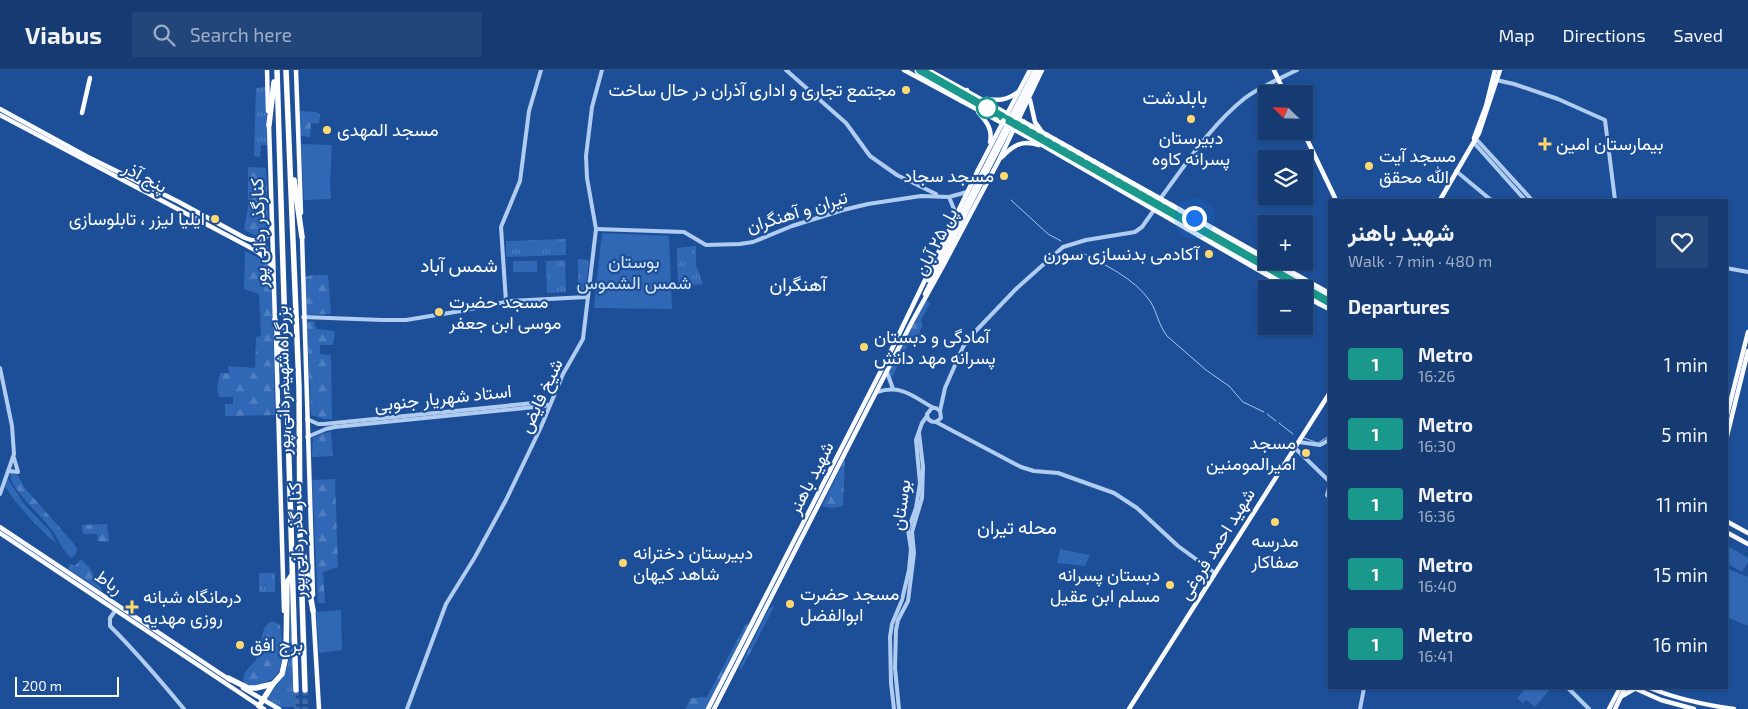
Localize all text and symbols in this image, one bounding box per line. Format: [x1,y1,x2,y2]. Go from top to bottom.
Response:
search box [132,12,482,57]
text: Viabus [25,20,102,49]
icon: search [150,21,178,49]
text: Search here [190,23,292,46]
text: Map [1498,24,1535,46]
text: Directions [1563,24,1646,46]
text: Saved [1674,24,1723,46]
place label: مجتمع تجاری و اداری آذران در حال ساخت [608,78,896,102]
marker: مجتمع تجاری و اداری آذران در حال ساخت [900,84,912,96]
district label: بابلدشت [1143,85,1207,109]
north arrow [1258,85,1312,140]
map controls [1258,85,1313,335]
unlabelled marker [976,97,998,119]
marker: دبیرستان پسرانه کاوه [1185,113,1197,125]
place label: مسجد المهدی [337,118,439,141]
marker: مسجد المهدی [321,124,333,136]
place label: دبیرستان پسرانه کاوه [1152,126,1230,171]
place label: بیمارستان امین [1556,132,1664,155]
marker: بیمارستان امین [1538,137,1552,151]
place label: مسجد آیت الله محقق [1379,144,1456,188]
button: layers [1258,150,1313,205]
street label: پنج آذر [118,155,171,199]
marker: مسجد آیت الله محقق [1363,160,1375,172]
place label: مسجد سجاد [904,164,994,186]
marker: مسجد سجاد [998,170,1010,182]
street label: کنارگذر ردانی پور [245,178,273,289]
street label: تیران و آهنگران [743,185,850,238]
street label: پل ۲۵ آبان [909,204,963,280]
your location [1182,206,1207,231]
place label: ایلیا لیزر ، تابلوسازی [69,207,205,230]
marker: ایلیا لیزر ، تابلوسازی [209,213,221,225]
button: + [1258,215,1313,270]
button: heart [1656,216,1708,268]
text: شهید باهنر [1348,217,1454,246]
place label: آکادمی بدنسازی سورن [1043,242,1201,265]
marker: آکادمی بدنسازی سورن [1203,248,1215,260]
park label: بوستان شمس الشموس [577,250,691,294]
text: Walk · 7 min · 480 m [1348,251,1492,270]
district label: شمس آباد [420,253,498,277]
district label: آهنگران [769,272,828,296]
button: − [1258,280,1313,335]
place label: مسجد حضرت موسی ابن جعفر [448,290,561,334]
text: Departures [1348,295,1450,318]
street label: بزرگراه شهید ردانی پور [270,305,296,456]
marker: مسجد حضرت موسی ابن جعفر [433,306,445,318]
place label: آمادگی و دبستان پسرانه مهد دانش [874,325,996,370]
marker: آمادگی و دبستان پسرانه مهد دانش [858,341,870,353]
text: Metro [1418,343,1473,366]
text: 1 [1372,353,1379,375]
text: 1 min [1664,353,1708,376]
street label: شیخ فایض [513,355,569,437]
text: 16:26 [1418,366,1455,385]
street label: استاد شهریار جنوبی [373,379,513,416]
text: Metro [1418,413,1473,436]
text: 1 [1372,423,1379,445]
text: 5 min [1661,423,1708,446]
place label: مسجد امیرالمومنین [1206,431,1296,475]
text: 16:30 [1418,436,1456,455]
street label: شهید باهنر [782,437,839,519]
marker: مسجد امیرالمومنین [1300,447,1312,459]
street label: بوستان [886,478,915,532]
street label: کنار گذر ردانی پور [283,482,311,599]
text: Metro [1418,483,1473,506]
street label: شهید احمد فروغی [1173,484,1260,604]
text: 1 [1372,493,1379,515]
text: 11 min [1656,493,1708,516]
text: 16:36 [1418,506,1455,525]
district label: محله تیران [977,515,1057,539]
marker: مدرسه صفاکار [1269,516,1281,528]
place label: مدرسه صفاکار [1250,529,1299,573]
place label: دبیرستان دخترانه شاهد کیهان [633,541,753,585]
text: Metro [1418,553,1473,576]
marker: دبیرستان دخترانه شاهد کیهان [617,557,629,569]
place label: دبستان پسرانه مسلم ابن عقیل [1050,563,1160,608]
text: 1 [1372,563,1379,585]
text: 15 min [1654,563,1708,586]
street label: رباط [91,564,128,599]
text: 16:40 [1418,576,1457,595]
marker: دبستان پسرانه مسلم ابن عقیل [1164,579,1176,591]
place label: مسجد حضرت ابوالفضل [800,582,899,626]
place label: درمانگاه شبانه روزی مهدیه [143,585,242,629]
marker: مسجد حضرت ابوالفضل [784,598,796,610]
marker: درمانگاه شبانه روزی مهدیه [125,600,139,614]
text: Metro [1418,623,1473,646]
place label: برج افق [250,633,303,657]
text: 1 [1372,633,1379,655]
text: 16 min [1653,633,1708,656]
marker: برج افق [234,639,246,651]
text: 16:41 [1418,646,1454,665]
scale bar [15,674,119,697]
text: 200 m [22,677,62,694]

